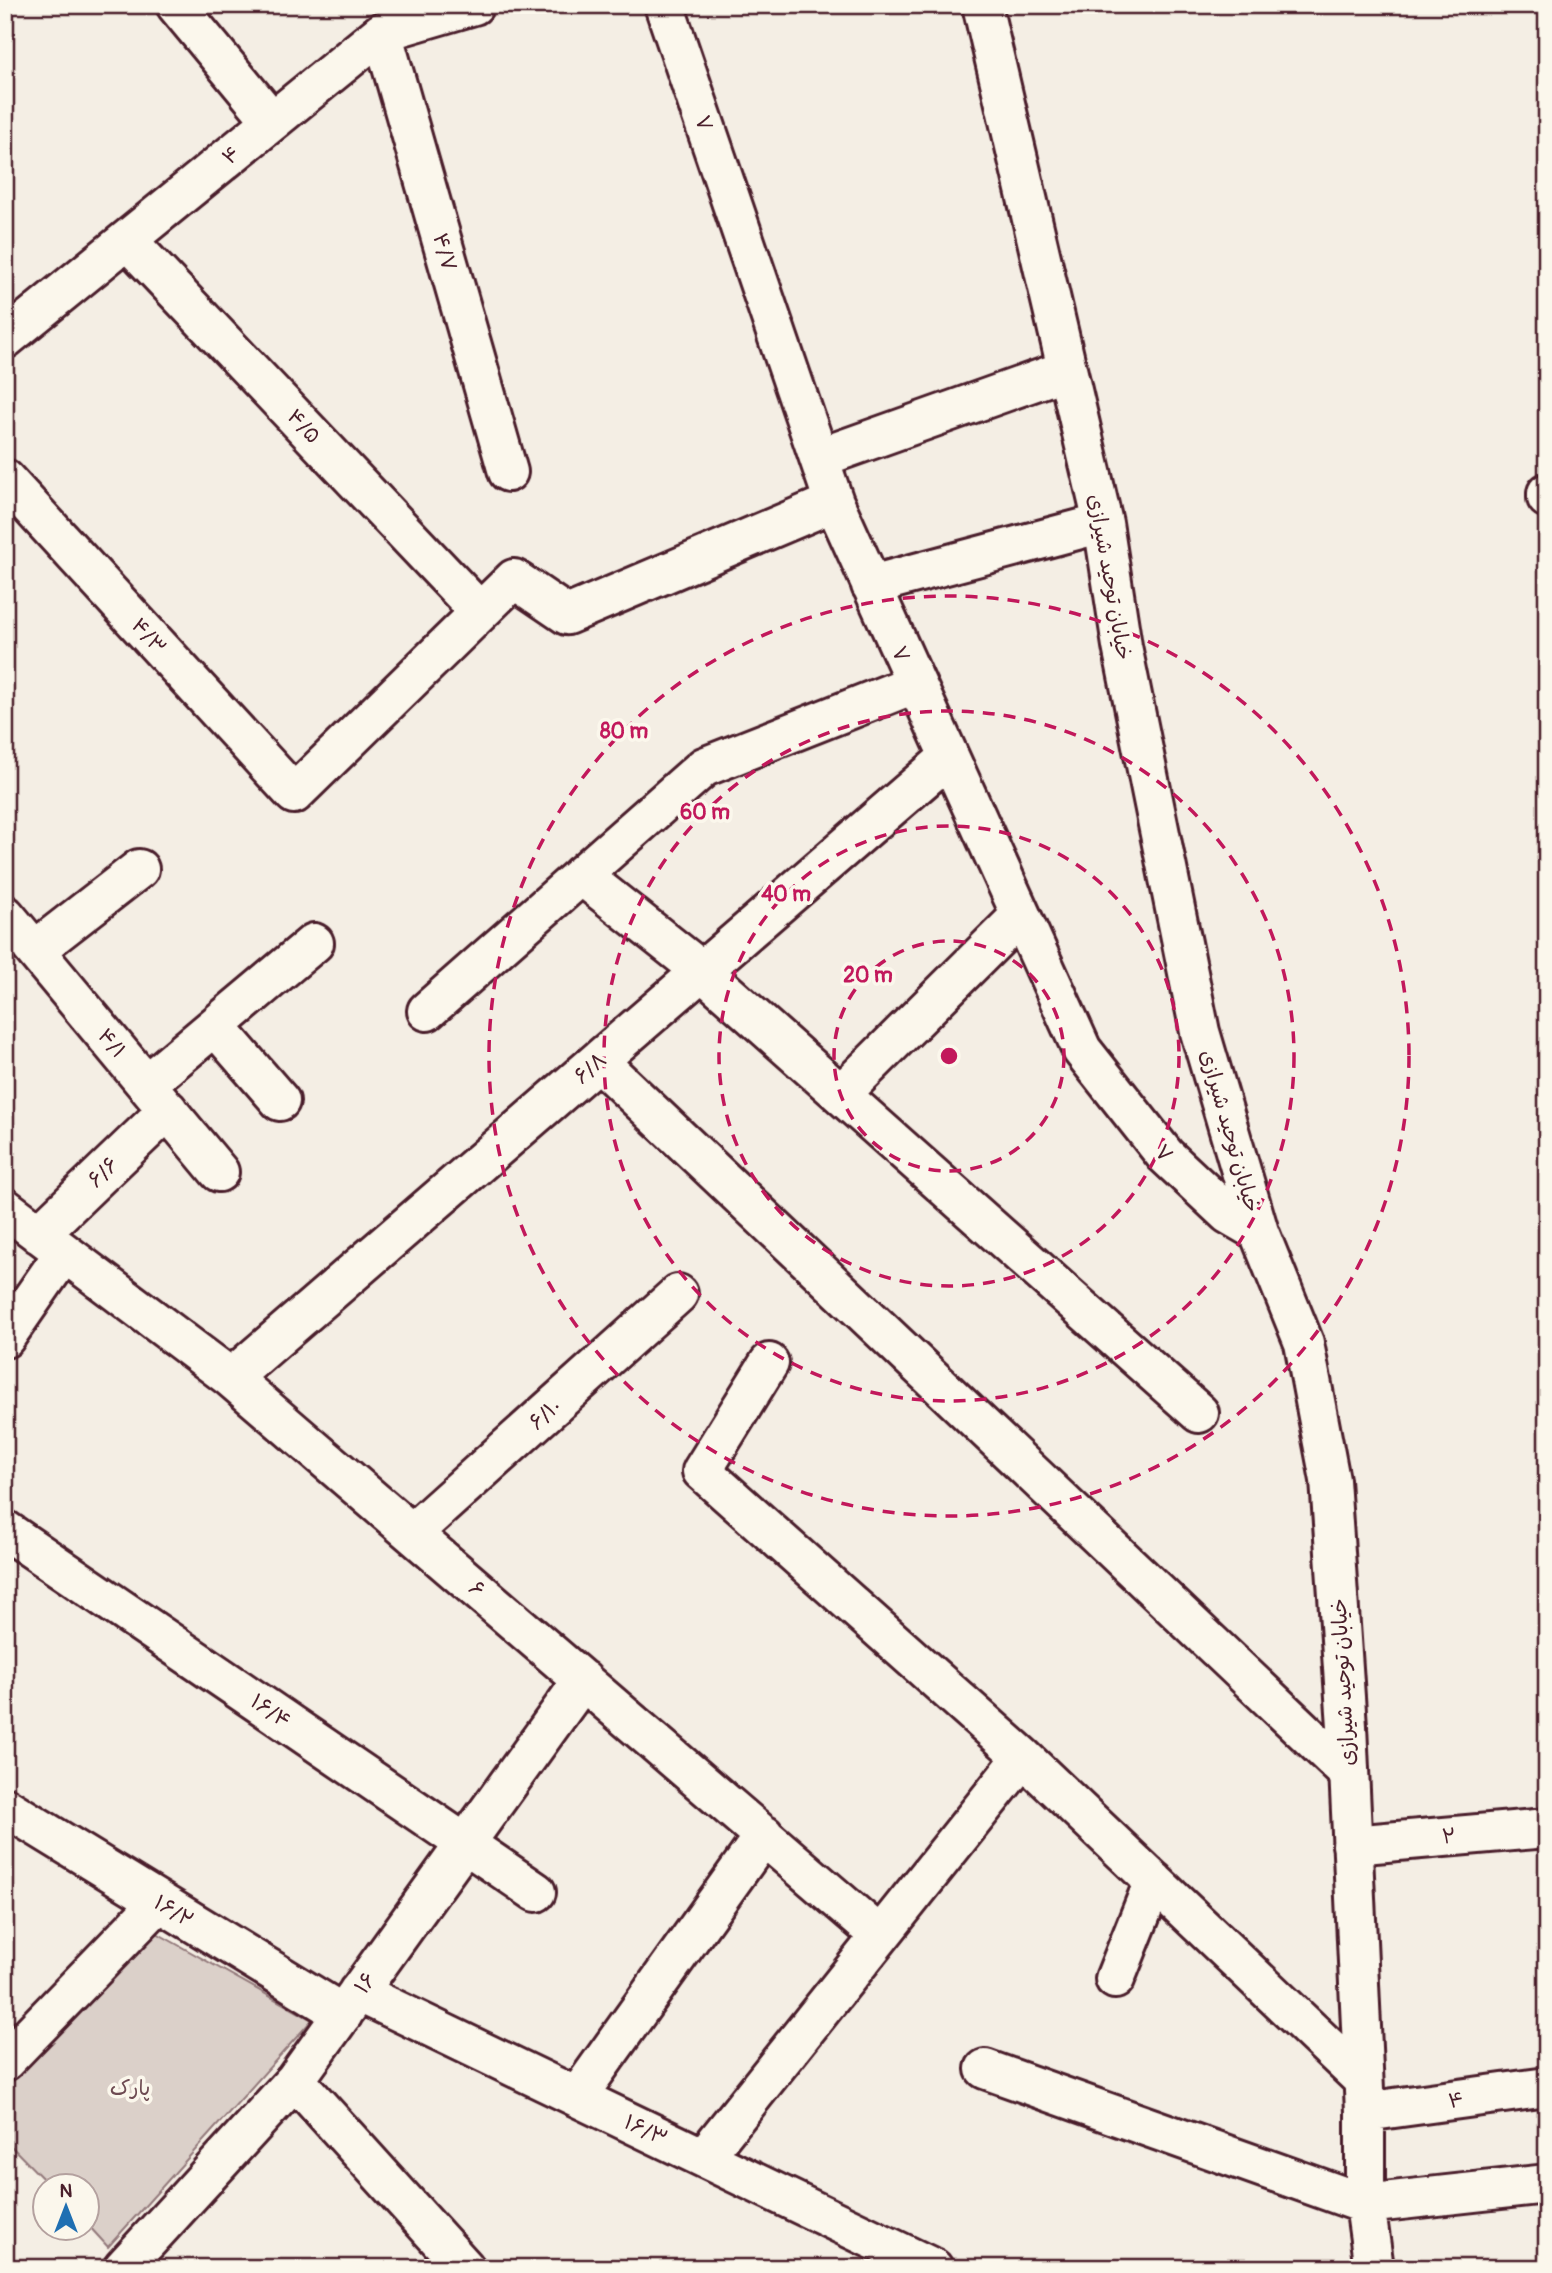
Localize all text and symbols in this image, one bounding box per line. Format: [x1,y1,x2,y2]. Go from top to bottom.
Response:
street label: ۷ [688,112,719,135]
street label: ۴ [217,140,246,171]
street label: ۴/۷ [426,230,463,274]
street label: ۴/۵ [281,403,326,449]
street label: خیابان توحید شیرازی [1082,492,1137,662]
street label: ۴/۳ [125,612,172,660]
street label: ۷ [885,642,916,666]
text: 80 m [600,718,648,745]
text: 60 m [680,799,730,826]
text: 40 m [761,881,811,908]
text: 20 m [843,962,893,989]
street label: ۴/۱ [91,1023,132,1064]
centre of rings [937,1044,961,1068]
street label: ۶/۸ [568,1047,612,1090]
street label: خیابان توحید شیرازی [1193,1047,1266,1216]
street label: ۷ [1149,1139,1179,1168]
street label: ۶/۶ [82,1151,125,1194]
street label: ۶/۱۰ [523,1393,567,1436]
street label: ۶ [463,1575,490,1604]
street label: خیابان توحید شیرازی [1326,1597,1361,1767]
street label: ۱۶/۴ [245,1688,296,1735]
street label: ۲ [1441,1822,1457,1851]
street label: ۱۶/۲ [149,1889,199,1934]
street label: ۱۶ [348,1967,382,1999]
park label: پارک [110,2075,150,2102]
street label: ۴ [1446,2086,1466,2115]
street label: ۱۶/۳ [620,2109,672,2152]
north arrow [32,2172,102,2242]
text: N [60,2179,73,2203]

